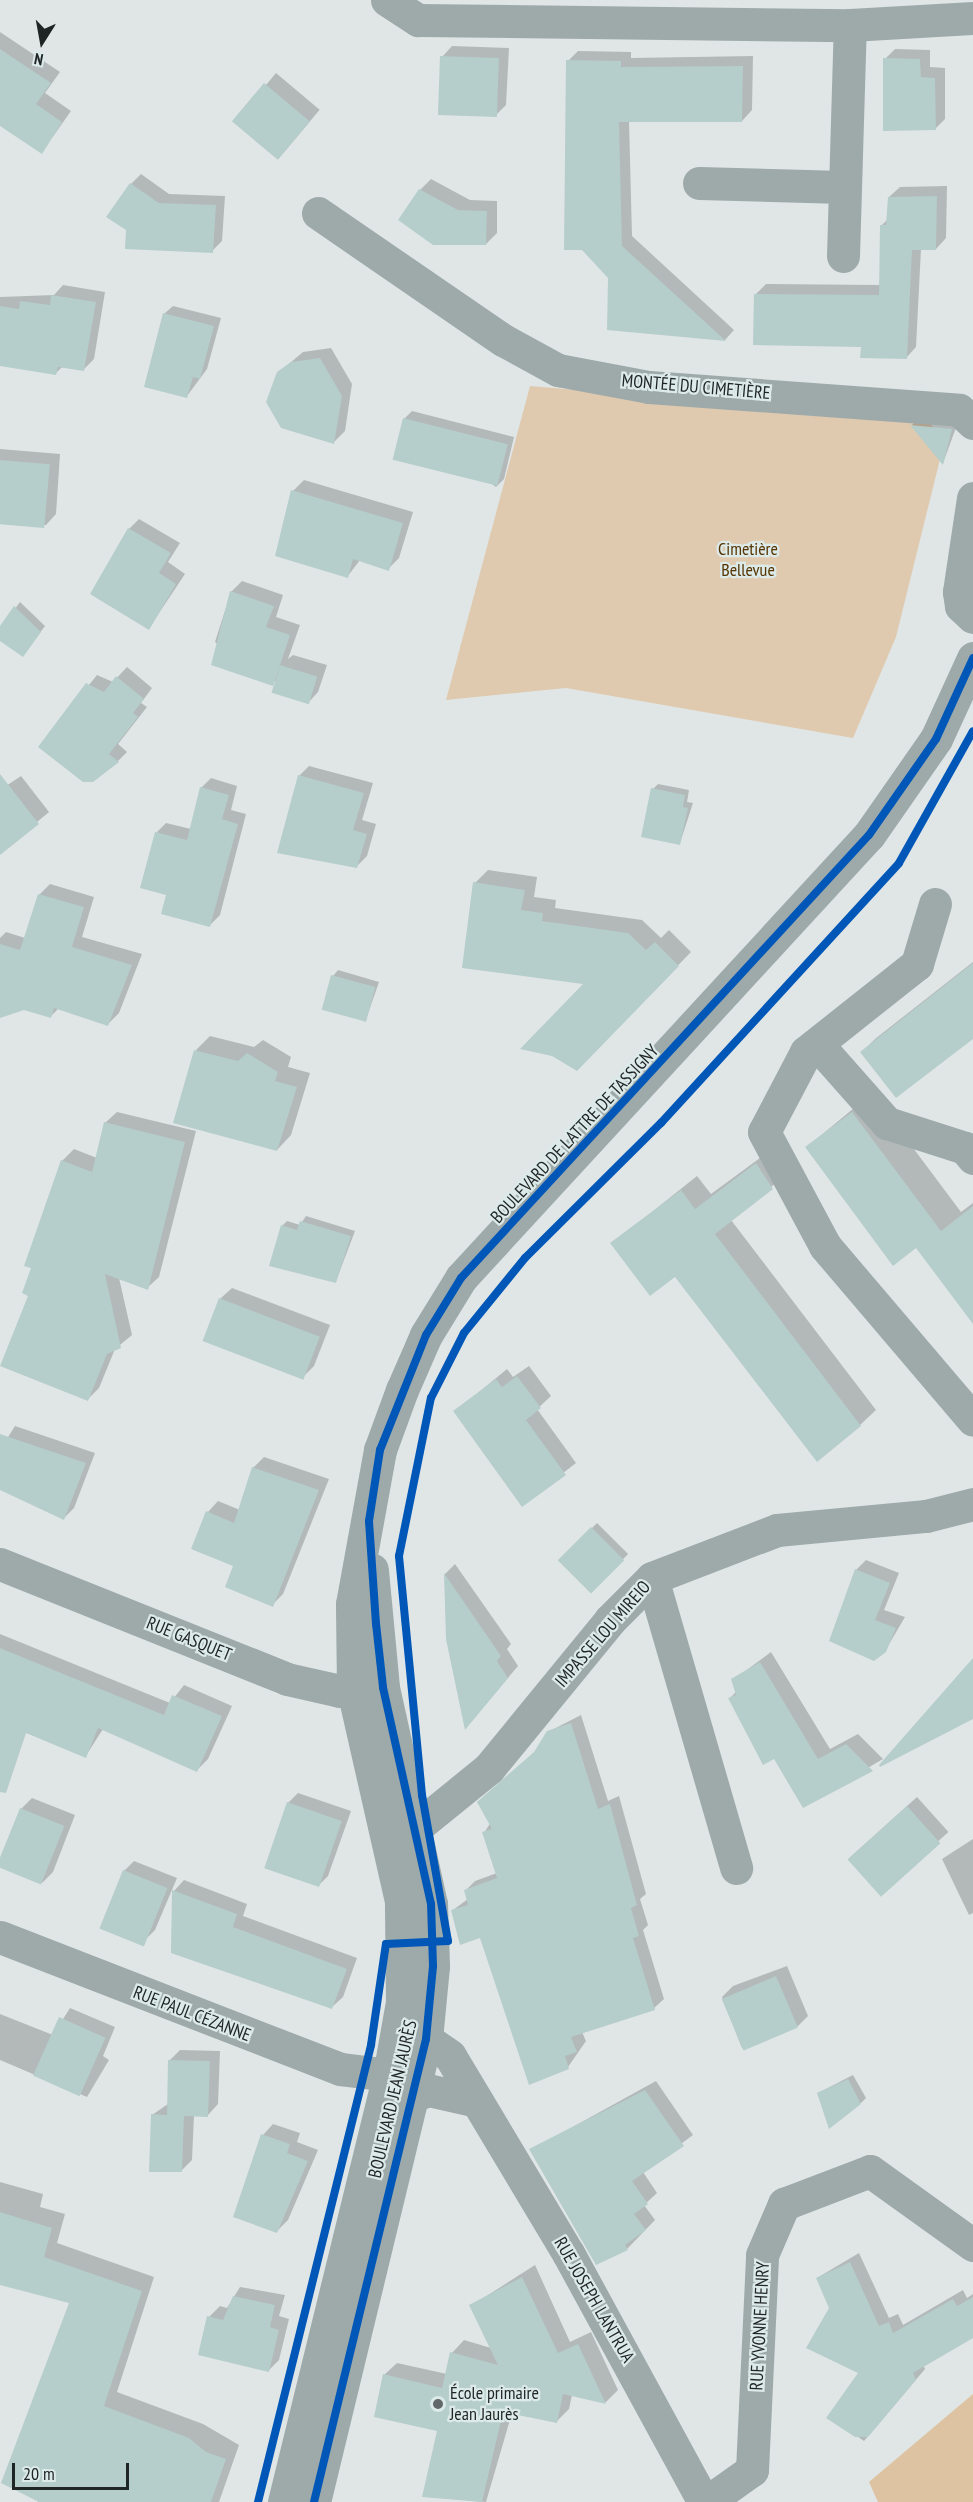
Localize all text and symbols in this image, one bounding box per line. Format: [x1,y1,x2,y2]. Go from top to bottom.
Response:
north arrow [12,12,72,72]
text: N [32,49,45,70]
street label: MONTÉE DU CIMETIÈRE [621,370,771,404]
park label: Cimetière Bellevue [718,539,778,582]
street label: BOULEVARD DE LATTRE DE TASSIGNY [486,1040,664,1228]
street label: IMPASSE LOU MIREIO [551,1576,655,1692]
street label: RUE GASQUET [143,1612,235,1666]
street label: RUE PAUL CÉZANNE [130,1982,254,2046]
street label: BOULEVARD JEAN JAURÈS [364,2018,422,2180]
street label: RUE JOSEPH LANTRUA [549,2233,639,2367]
street label: RUE YVONNE HENRY [746,2261,774,2391]
place label: École primaire Jean Jaurès [450,2383,539,2426]
marker: École primaire Jean Jaurès [431,2397,445,2411]
scale bar [15,2451,132,2489]
text: 20 m [23,2462,55,2485]

